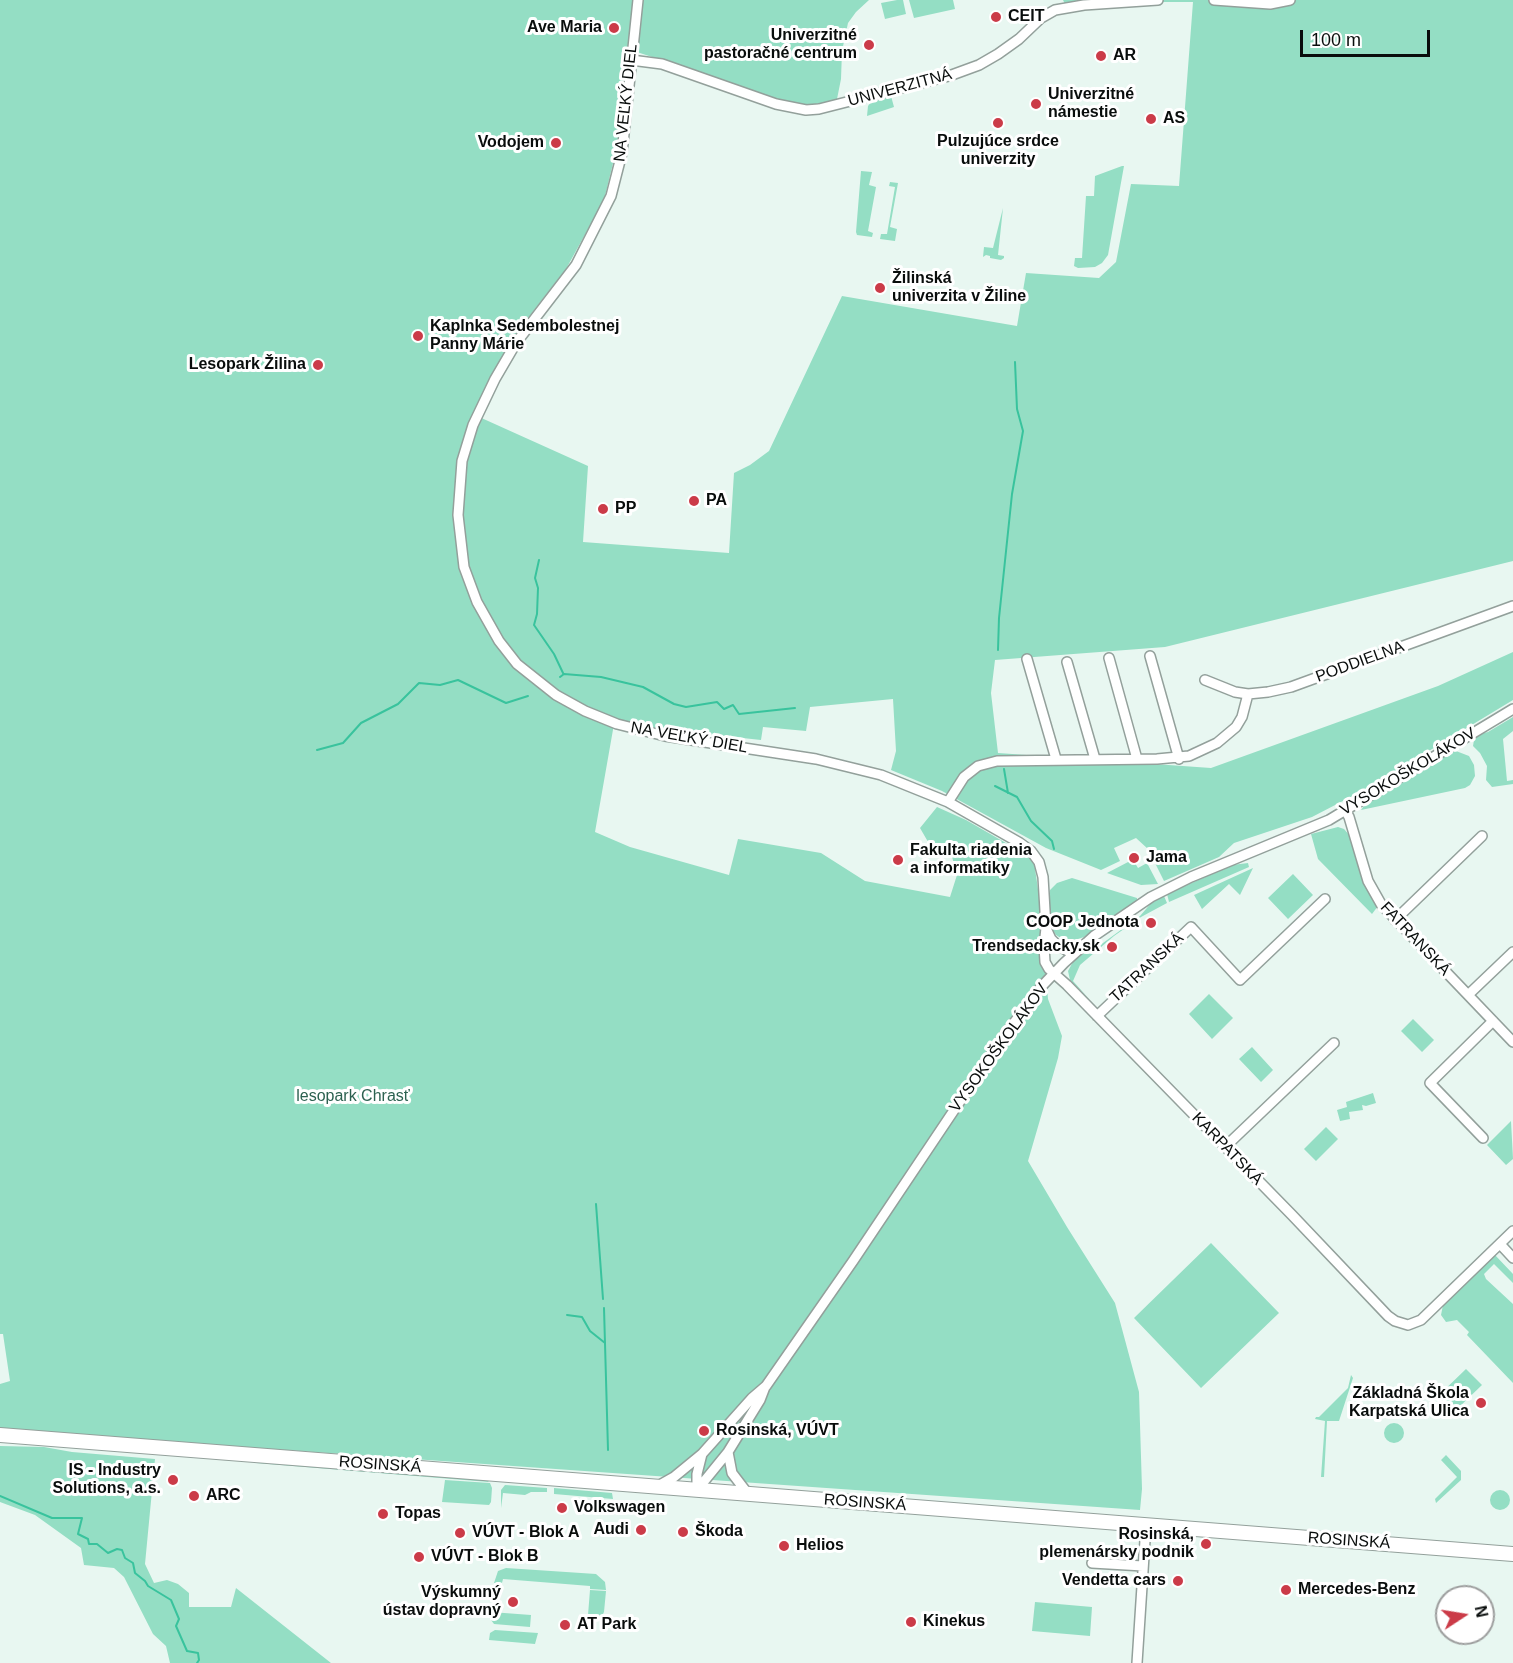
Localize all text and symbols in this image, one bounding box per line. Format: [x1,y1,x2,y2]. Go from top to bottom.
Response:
place label: CEIT [1008,7,1044,27]
marker: CEIT [989,10,1003,24]
place label: Ave Maria [527,18,602,38]
scale bar [1303,18,1434,56]
marker: Ave Maria [607,21,621,35]
place label: Univerzitné pastoračné centrum [704,26,857,64]
text: 100 m [1311,30,1361,50]
marker: Univerzitné pastoračné centrum [862,38,876,52]
street label: NA VEĽKÝ DIEL [610,43,642,163]
place label: AR [1113,46,1136,66]
marker: AR [1094,49,1108,63]
street label: UNIVERZITNÁ [846,65,954,111]
place label: Univerzitné námestie [1048,85,1134,123]
marker: Univerzitné námestie [1029,97,1043,111]
place label: AS [1163,109,1185,129]
marker: AS [1144,112,1158,126]
marker: Pulzujúce srdce univerzity [991,116,1005,130]
place label: Pulzujúce srdce univerzity [937,132,1059,170]
place label: Vodojem [478,133,544,153]
marker: Vodojem [549,136,563,150]
place label: Žilinská univerzita v Žiline [892,269,1026,307]
marker: Žilinská univerzita v Žiline [873,281,887,295]
place label: Kaplnka Sedembolestnej Panny Márie [430,317,619,355]
marker: Kaplnka Sedembolestnej Panny Márie [411,329,425,343]
place label: Lesopark Žilina [189,355,306,375]
marker: Lesopark Žilina [311,358,325,372]
place label: PA [706,491,727,511]
marker: PA [687,494,701,508]
place label: PP [615,499,636,519]
marker: PP [596,502,610,516]
street label: PODDIELNA [1313,637,1407,687]
street label: NA VEĽKÝ DIEL [629,718,749,758]
street label: VYSOKOŠKOLÁKOV [1337,724,1479,820]
place label: Fakulta riadenia a informatiky [910,841,1032,879]
place label: Jama [1146,848,1187,868]
marker: Jama [1127,851,1141,865]
marker: Fakulta riadenia a informatiky [891,853,905,867]
street label: FATRANSKÁ [1376,898,1454,980]
place label: COOP Jednota [1026,913,1139,933]
marker: COOP Jednota [1144,916,1158,930]
street label: TATRANSKÁ [1106,929,1188,1007]
place label: Trendsedacky.sk [972,937,1100,957]
marker: Trendsedacky.sk [1105,940,1119,954]
street label: VYSOKOŠKOLÁKOV [946,980,1052,1116]
park label: lesopark Chrasť [296,1087,410,1107]
street label: KARPATSKÁ [1188,1109,1266,1189]
place label: Základná Škola Karpatská Ulica [1349,1384,1469,1422]
marker: Základná Škola Karpatská Ulica [1474,1396,1488,1410]
place label: Rosinská, VÚVT [716,1421,839,1441]
marker: Rosinská, VÚVT [697,1424,711,1438]
street label: ROSINSKÁ [338,1453,422,1477]
place label: IS - Industry Solutions, a.s. [53,1461,161,1499]
marker: IS - Industry Solutions, a.s. [166,1473,180,1487]
place label: ARC [206,1486,241,1506]
marker: ARC [187,1489,201,1503]
street label: ROSINSKÁ [823,1491,907,1515]
place label: Volkswagen [574,1498,665,1518]
marker: Volkswagen [555,1501,569,1515]
place label: Topas [395,1504,441,1524]
marker: Topas [376,1507,390,1521]
place label: Audi [593,1520,629,1540]
place label: Škoda [695,1522,743,1542]
place label: VÚVT - Blok A [472,1523,580,1543]
marker: Audi [634,1523,648,1537]
marker: Škoda [676,1525,690,1539]
place label: Rosinská, plemenársky podnik [1039,1525,1194,1563]
marker: VÚVT - Blok A [453,1526,467,1540]
street label: ROSINSKÁ [1307,1529,1391,1553]
place label: Helios [796,1536,844,1556]
marker: Rosinská, plemenársky podnik [1199,1537,1213,1551]
marker: Helios [777,1539,791,1553]
place label: VÚVT - Blok B [431,1547,539,1567]
marker: VÚVT - Blok B [412,1550,426,1564]
place label: Vendetta cars [1062,1571,1166,1591]
marker: Vendetta cars [1171,1574,1185,1588]
place label: Mercedes-Benz [1298,1580,1415,1600]
place label: Výskumný ústav dopravný [383,1583,501,1621]
marker: Mercedes-Benz [1279,1583,1293,1597]
north arrow [1435,1585,1495,1645]
marker: Výskumný ústav dopravný [506,1595,520,1609]
text: N [1472,1604,1491,1619]
place label: Kinekus [923,1612,985,1632]
place label: AT Park [577,1615,636,1635]
marker: Kinekus [904,1615,918,1629]
marker: AT Park [558,1618,572,1632]

